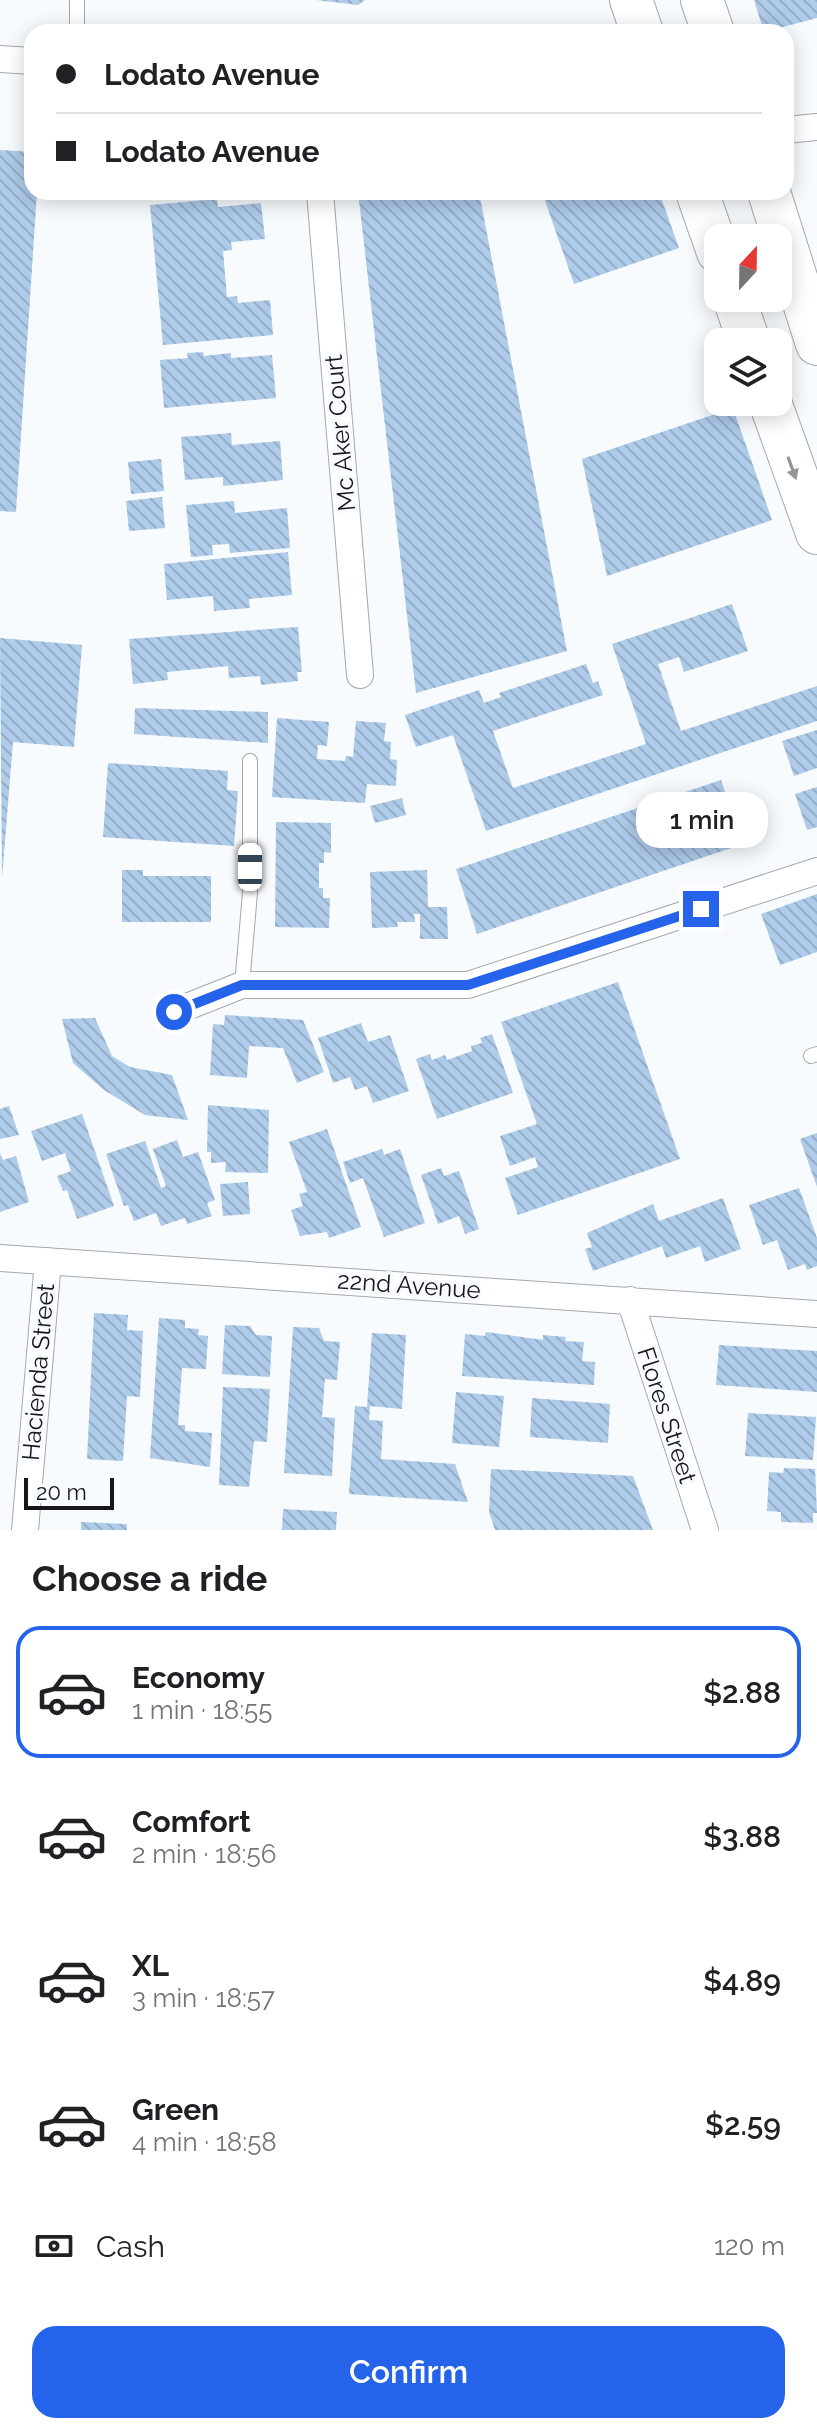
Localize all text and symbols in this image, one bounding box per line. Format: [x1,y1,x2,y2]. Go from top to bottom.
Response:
text: Lodato Avenue [104,57,320,92]
text: Lodato Avenue [104,134,320,169]
north arrow [704,224,792,312]
map controls [704,224,792,416]
button: layers [704,328,792,416]
street label: Mc Aker Court [319,353,361,513]
one-way arrow [787,456,799,480]
callout: 1 min [635,793,767,849]
text: 1 min [670,805,734,835]
car [238,843,262,891]
route end [683,891,719,927]
route start [156,994,192,1030]
street label: 22nd Avenue [336,1266,482,1304]
street label: Hacienda Street [16,1282,60,1462]
street label: Flores Street [631,1343,703,1487]
scale bar [24,1474,114,1510]
text: 20 m [36,1479,87,1505]
text: Choose a ride [32,1557,267,1599]
icon: car [36,1656,108,1728]
text: Economy [132,1660,265,1695]
text: $2.88 [703,1675,781,1710]
text: 1 min · 18:55 [132,1695,272,1725]
icon: car [36,1800,108,1872]
text: Comfort [132,1804,251,1839]
text: $3.88 [703,1819,781,1854]
text: 2 min · 18:56 [132,1839,276,1869]
icon: car [36,1944,108,2016]
text: XL [132,1948,169,1983]
text: $4.89 [703,1963,781,1998]
text: 3 min · 18:57 [132,1983,275,2013]
icon: car [36,2088,108,2160]
text: Green [132,2092,219,2127]
text: $2.59 [705,2107,781,2142]
text: 4 min · 18:58 [132,2127,277,2157]
icon: cash [32,2224,76,2268]
text: Cash [96,2229,165,2264]
text: 120 m [714,2231,785,2261]
button: Confirm [32,2326,785,2418]

